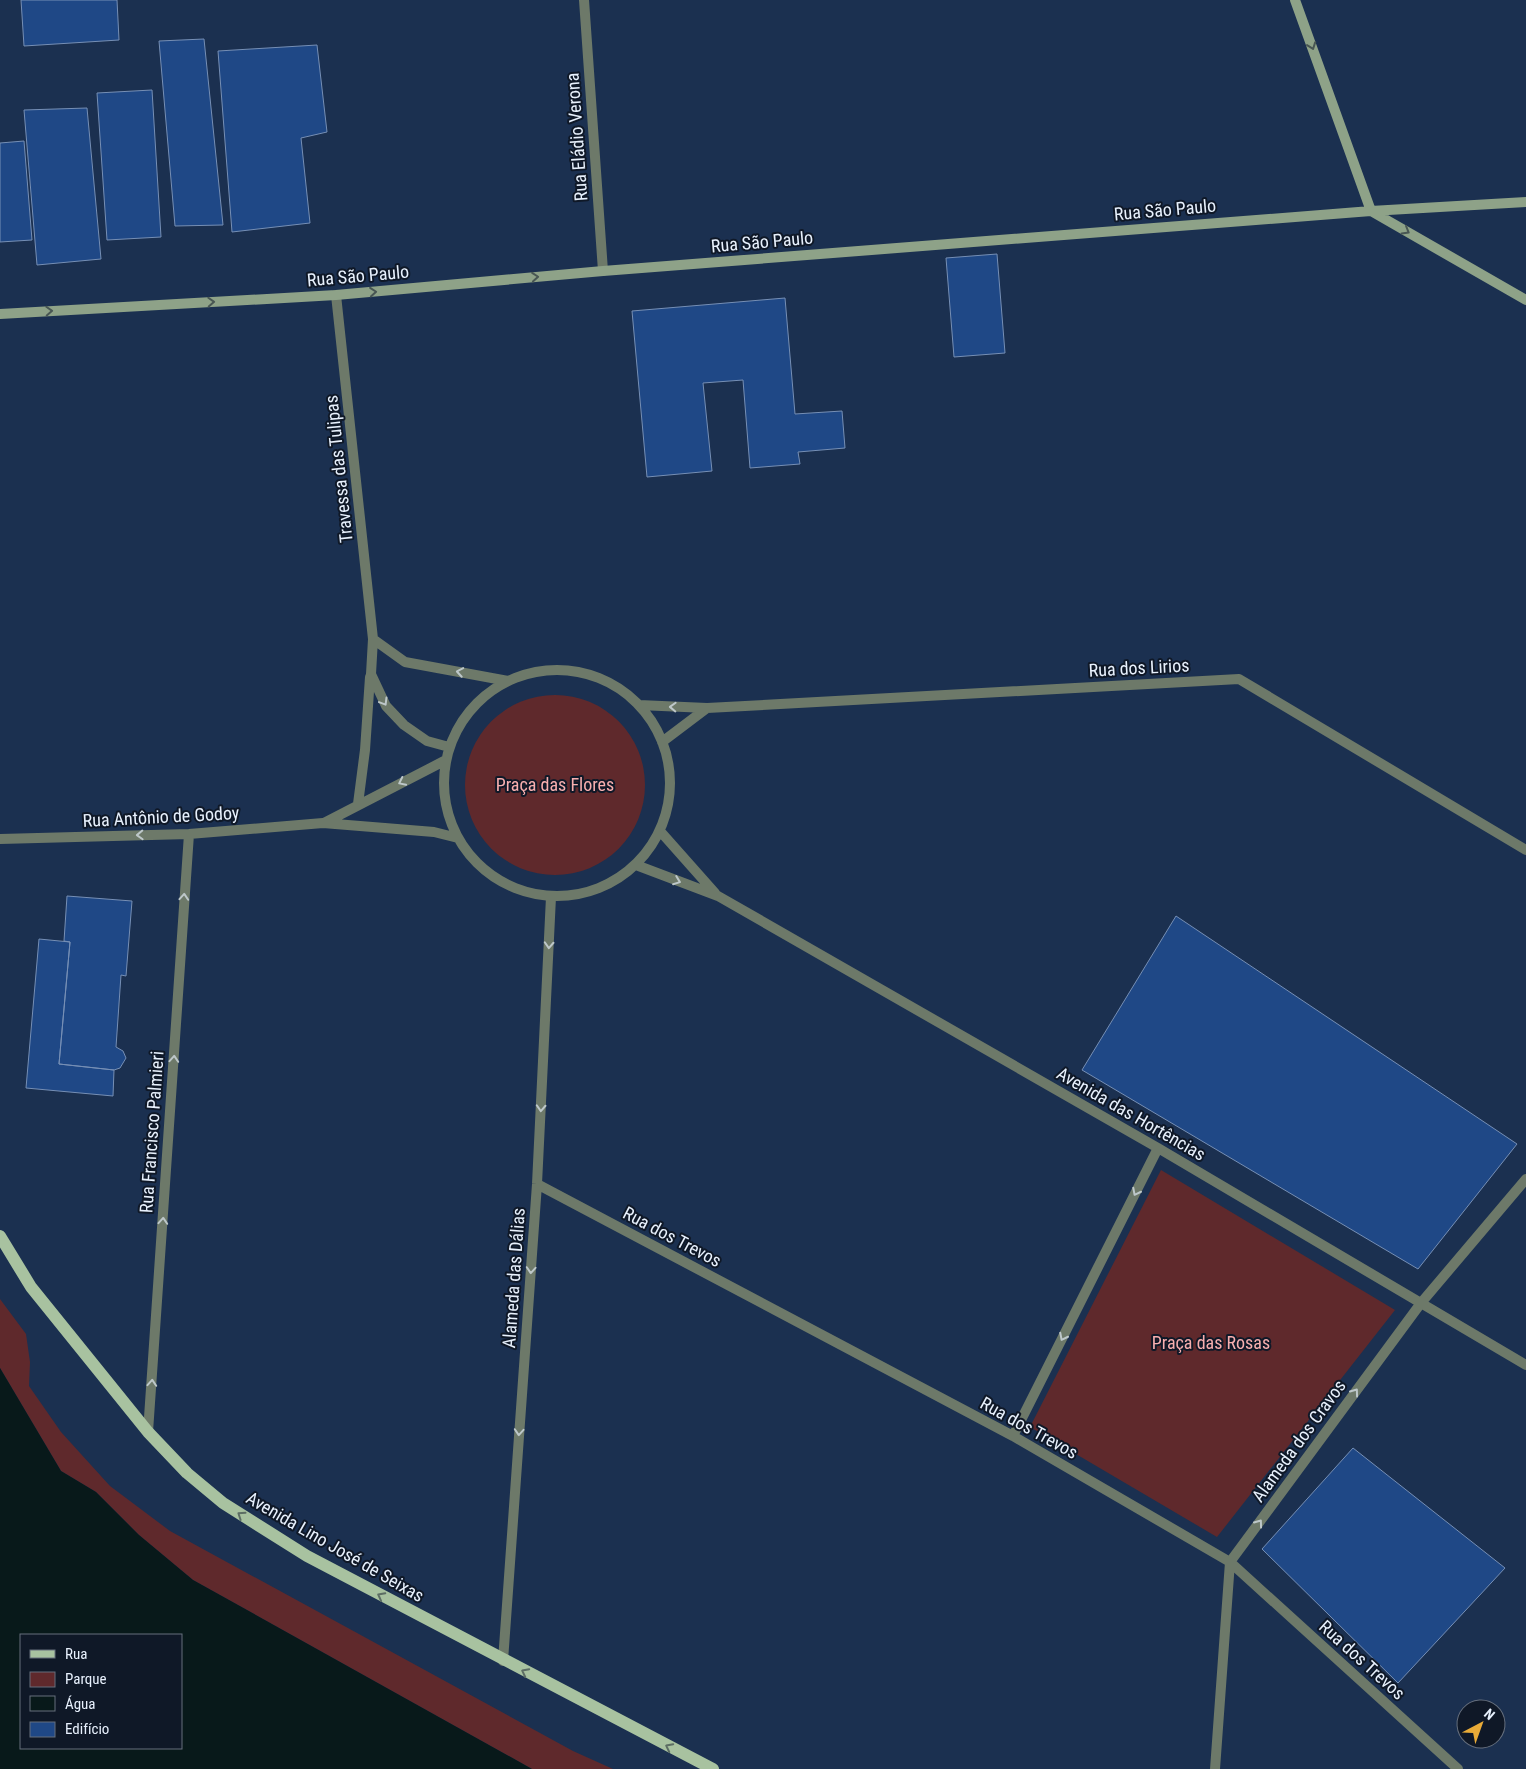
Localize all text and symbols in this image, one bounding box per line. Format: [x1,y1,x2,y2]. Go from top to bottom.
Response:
one-way arrow [1306,41,1316,50]
street label: Rua Eládio Verona [562,72,591,202]
street label: Rua São Paulo [1113,195,1217,224]
one-way arrow [1400,224,1409,234]
street label: Rua São Paulo [710,227,814,256]
street label: Rua São Paulo [306,261,410,290]
one-way arrow [531,272,539,283]
one-way arrow [369,287,377,298]
one-way arrow [207,297,215,308]
one-way arrow [45,306,53,317]
street label: Travessa das Tulipas [320,394,357,544]
street label: Rua dos Lirios [1088,654,1190,681]
one-way arrow [455,667,464,677]
one-way arrow [378,697,388,706]
one-way arrow [669,701,677,712]
park label: Praça das Flores [496,774,614,795]
one-way arrow [398,776,407,786]
street label: Rua Antônio de Godoy [82,802,240,831]
one-way arrow [136,830,144,841]
one-way arrow [672,874,681,885]
one-way arrow [179,892,190,900]
one-way arrow [543,941,554,949]
street label: Rua Francisco Palmieri [135,1050,168,1214]
one-way arrow [168,1054,179,1062]
street label: Avenida das Hortências [1053,1062,1209,1165]
one-way arrow [535,1104,546,1112]
one-way arrow [1132,1187,1142,1196]
street label: Rua dos Trevos [620,1202,725,1271]
street label: Alameda das Dálias [498,1207,529,1349]
one-way arrow [157,1217,168,1225]
one-way arrow [525,1266,536,1274]
one-way arrow [1059,1332,1069,1341]
park label: Praça das Rosas [1152,1332,1270,1353]
street label: Alameda dos Cravos [1247,1376,1350,1506]
one-way arrow [146,1379,157,1387]
one-way arrow [1350,1389,1358,1398]
street label: Rua dos Trevos [977,1392,1082,1463]
one-way arrow [514,1428,525,1436]
street label: Avenida Lino José de Seixas [243,1487,428,1606]
one-way arrow [237,1512,246,1521]
one-way arrow [1253,1519,1262,1528]
one-way arrow [378,1592,387,1602]
street label: Rua dos Trevos [1315,1616,1410,1704]
legend [20,1634,182,1749]
text: Rua [65,1645,87,1663]
one-way arrow [521,1668,530,1678]
text: Parque [65,1670,107,1688]
text: Água [65,1695,95,1713]
north arrow [1456,1699,1506,1749]
text: N [1481,1705,1498,1723]
text: Edifício [65,1720,109,1738]
one-way arrow [666,1743,675,1753]

